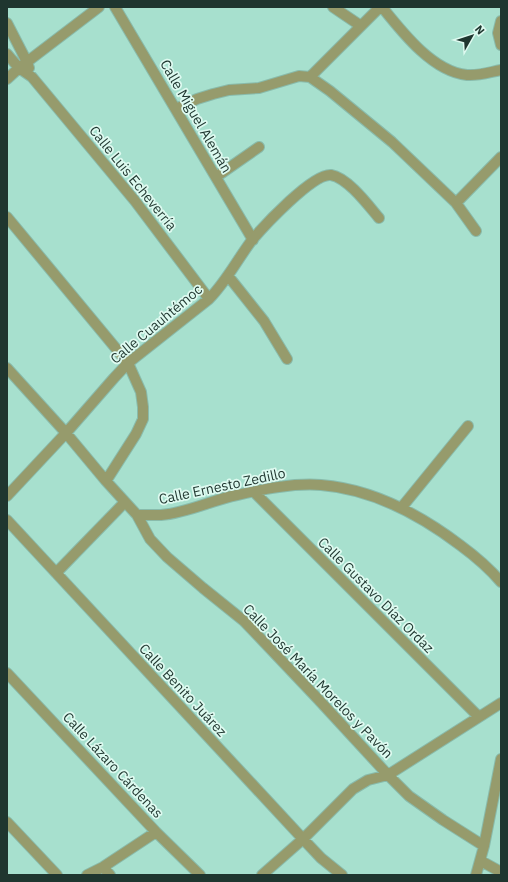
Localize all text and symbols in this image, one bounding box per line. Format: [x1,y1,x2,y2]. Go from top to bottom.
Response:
north arrow [452,16,492,56]
text: N [472,22,488,37]
street label: Calle Miguel Alemán [156,56,236,176]
street label: Calle Luis Echeverría [85,122,181,234]
street label: Calle Cuauhtémoc [106,280,206,368]
street label: Calle Ernesto Zedillo [157,464,287,508]
street label: Calle Gustavo Díaz Ordaz [314,533,438,657]
street label: Calle José María Morelos y Pavón [239,600,397,762]
street label: Calle Benito Juárez [135,640,231,741]
street label: Calle Lázaro Cárdenas [59,708,167,822]

